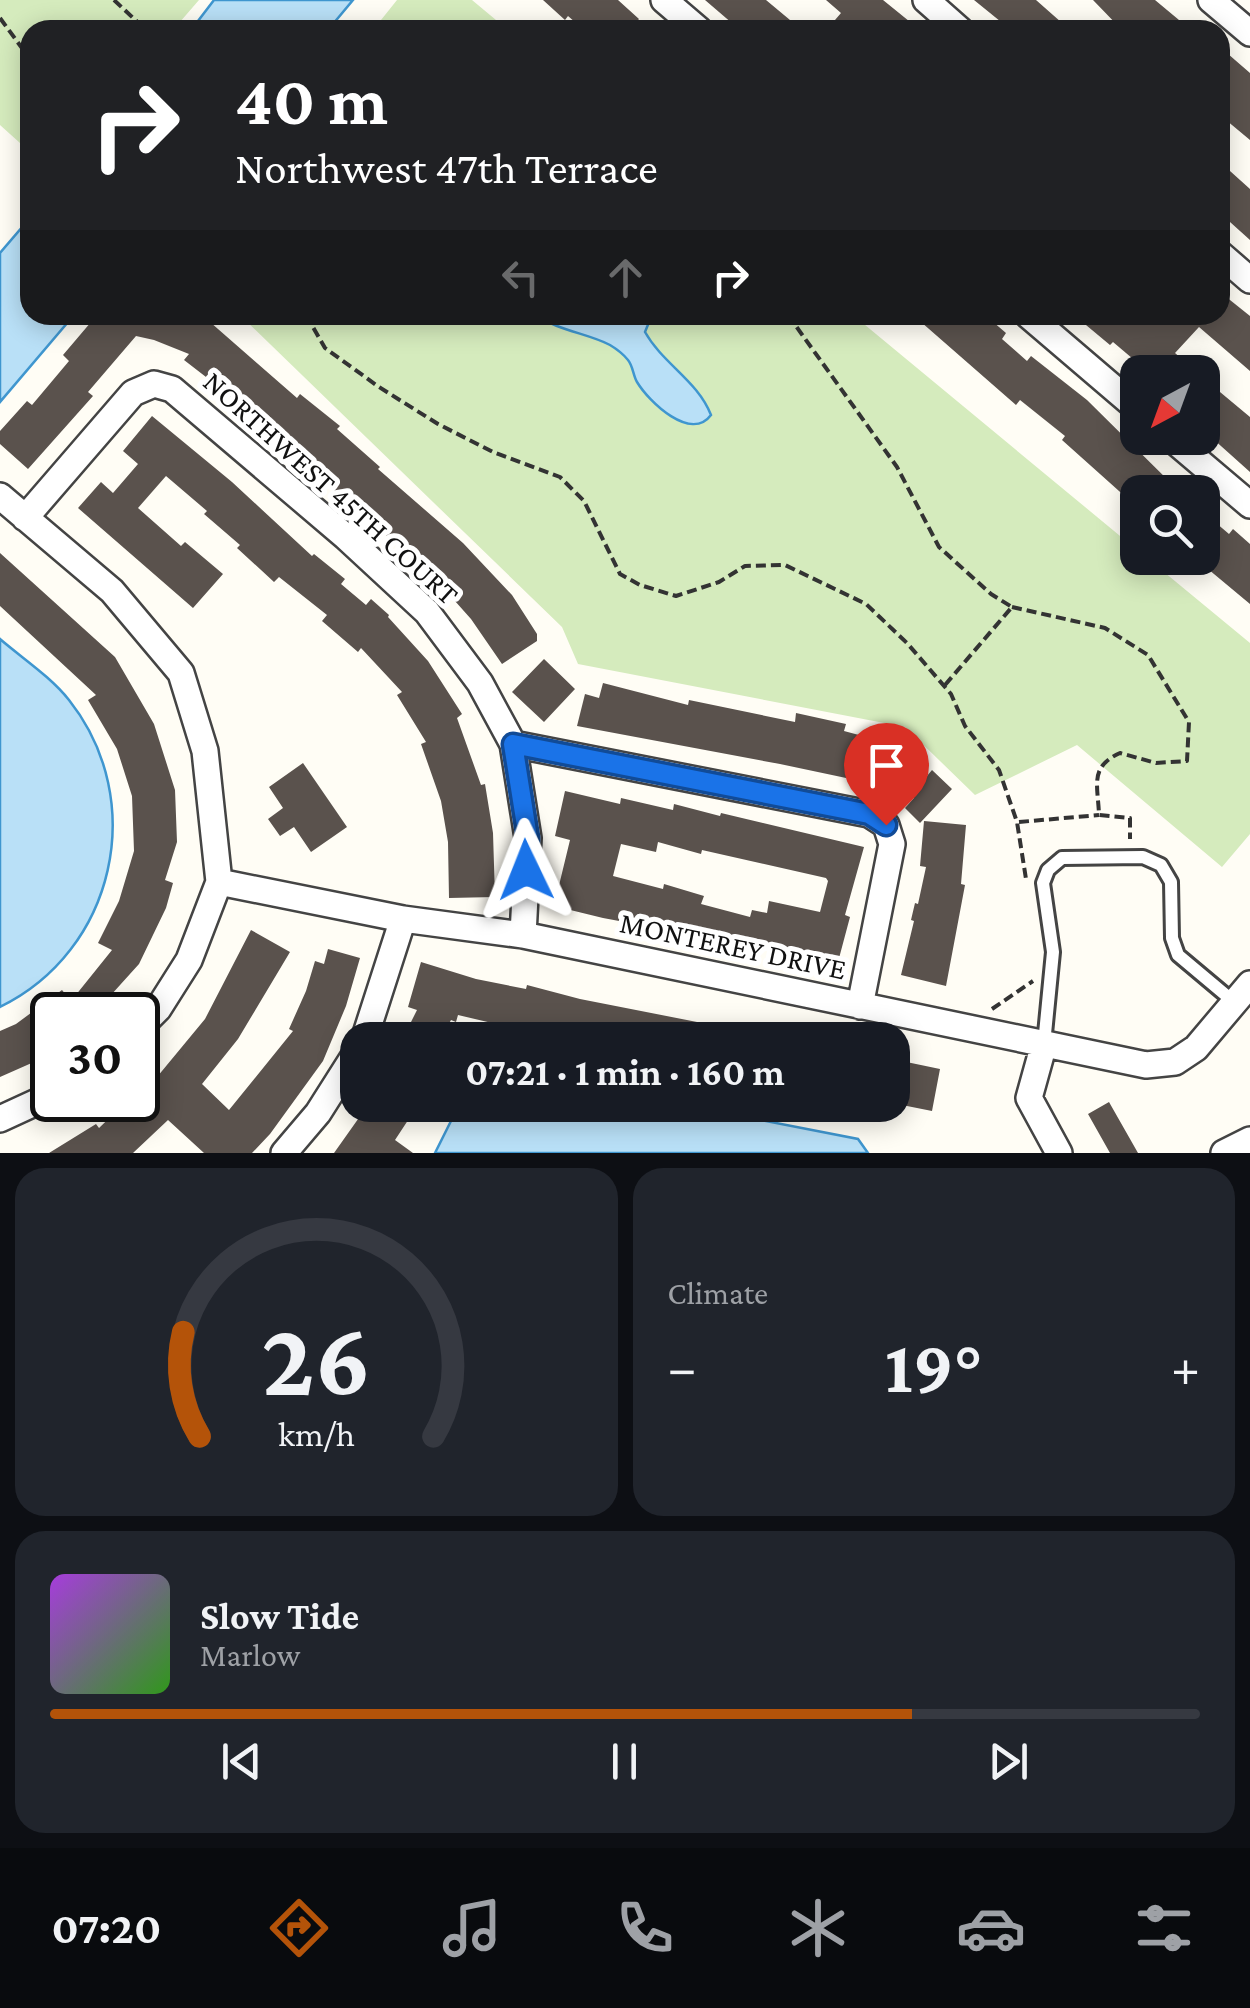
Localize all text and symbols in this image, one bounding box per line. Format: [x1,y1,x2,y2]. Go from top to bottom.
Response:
icon: right [70,60,200,190]
text: 40 m [235,61,388,139]
text: Northwest 47th Terrace [235,143,658,193]
icon: left [493,250,548,305]
icon: ahead [598,250,653,305]
icon: right [703,250,758,305]
north arrow [1120,355,1220,455]
map controls [1120,355,1220,575]
street label: NORTHWEST 45TH COURT [197,364,466,611]
button: search [1120,475,1220,575]
pin [844,723,929,826]
icon: arrive [859,738,914,793]
position arrow [474,818,578,922]
street label: MONTEREY DRIVE [617,905,849,986]
speed limit sign: 30 [30,992,160,1122]
text: 07:21 · 1 min · 160 m [465,1051,785,1093]
text: Climate [668,1275,768,1311]
text: 26 [261,1301,371,1416]
text: 19° [885,1325,983,1408]
text: − [668,1337,697,1398]
text: + [1171,1337,1200,1398]
text: km/h [278,1414,355,1454]
text: Slow Tide [200,1595,359,1637]
text: Marlow [200,1637,300,1673]
icon: previous [214,1734,269,1789]
icon: pause [597,1734,652,1789]
icon: next [981,1734,1036,1789]
icon: directions [264,1893,334,1963]
icon: music [437,1893,507,1963]
icon: phone [610,1893,680,1963]
icon: climate [783,1893,853,1963]
icon: car [956,1893,1026,1963]
icon: filters [1129,1893,1199,1963]
text: 07:20 [51,1903,161,1953]

